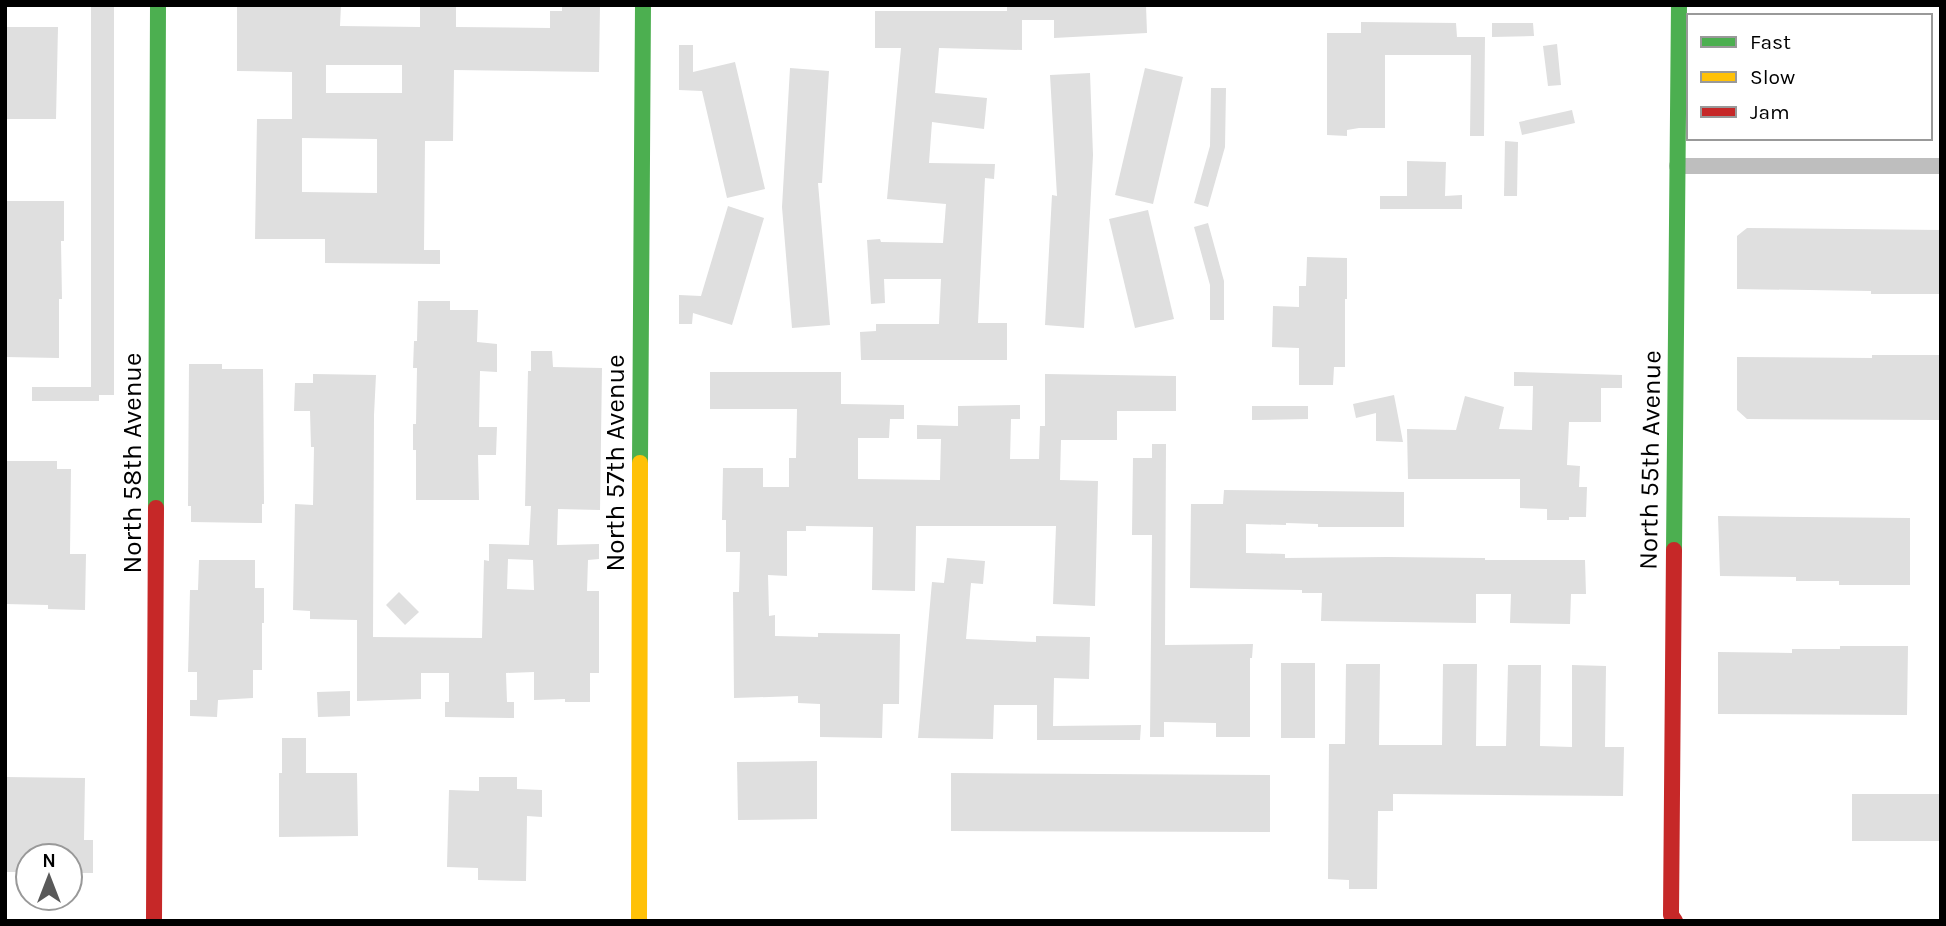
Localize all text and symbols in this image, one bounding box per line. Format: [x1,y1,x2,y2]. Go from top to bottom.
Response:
legend [1687,14,1932,140]
text: Fast [1750,30,1791,54]
text: Slow [1750,65,1795,89]
text: Jam [1750,100,1790,124]
street label: North 55th Avenue [1633,350,1667,570]
street label: North 58th Avenue [117,353,148,573]
street label: North 57th Avenue [600,354,631,572]
north arrow [14,842,84,912]
text: N [42,850,56,872]

